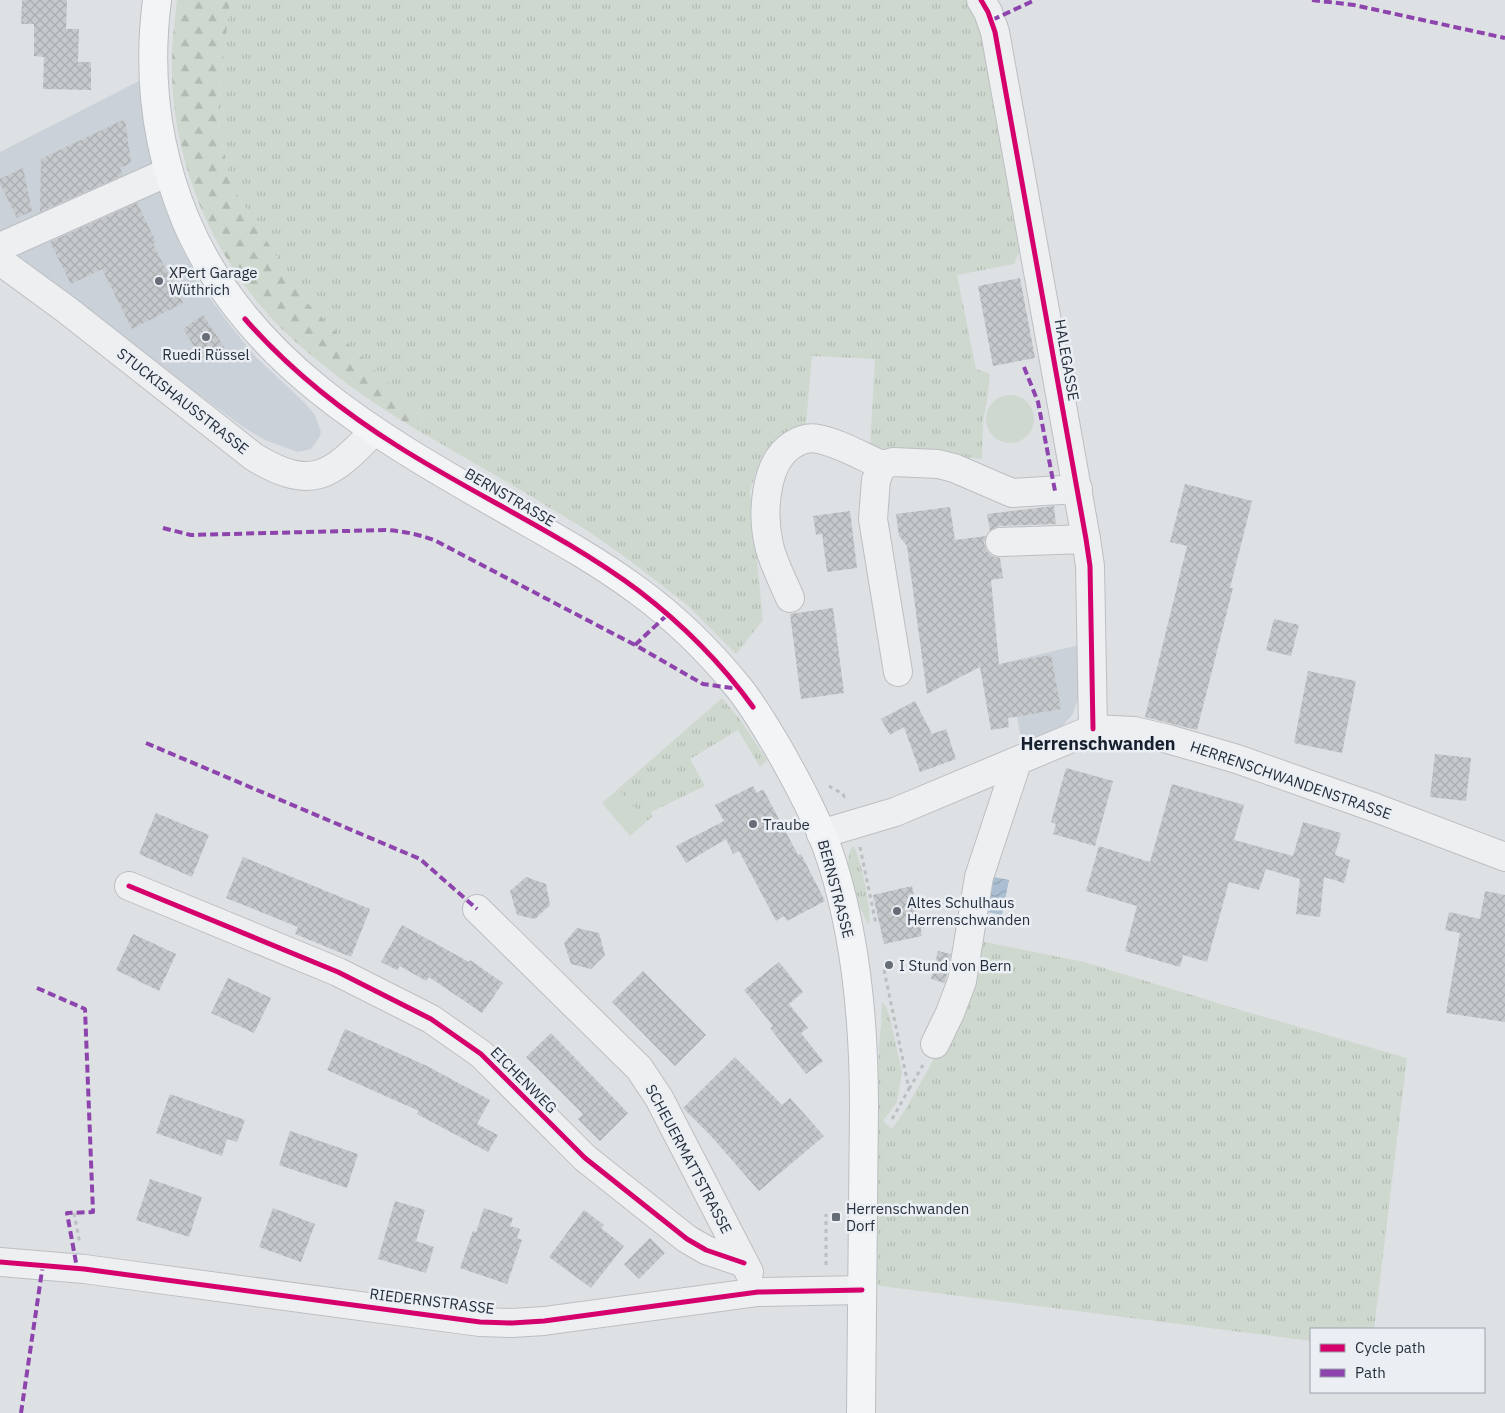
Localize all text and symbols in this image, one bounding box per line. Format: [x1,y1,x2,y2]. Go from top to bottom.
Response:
place label: XPert Garage Wüthrich [169,263,258,299]
marker: XPert Garage Wüthrich [153,275,165,287]
street label: HALEGASSE [1050,318,1084,402]
marker: Ruedi Rüssel [200,331,212,343]
street label: STUCKISHAUSSTRASSE [113,344,253,458]
place label: Ruedi Rüssel [162,345,250,364]
street label: BERNSTRASSE [461,463,559,531]
district label: Herrenschwanden [1020,732,1176,755]
street label: HERRENSCHWANDENSTRASSE [1188,737,1394,823]
place label: Traube [763,815,810,834]
marker: Traube [747,818,759,830]
street label: BERNSTRASSE [814,838,858,940]
place label: Altes Schulhaus Herrenschwanden [907,893,1030,929]
marker: Altes Schulhaus Herrenschwanden [891,905,903,917]
place label: I Stund von Bern [899,956,1012,975]
marker: I Stund von Bern [883,959,895,971]
street label: EICHENWEG [487,1043,561,1117]
street label: SCHEUERMATTSTRASSE [642,1081,736,1237]
place label: Herrenschwanden Dorf [846,1199,969,1235]
marker: Herrenschwanden Dorf [830,1211,842,1223]
street label: RIEDERNSTRASSE [368,1284,496,1318]
legend [1310,1328,1485,1393]
text: Cycle path [1355,1338,1426,1357]
text: Path [1355,1363,1386,1382]

